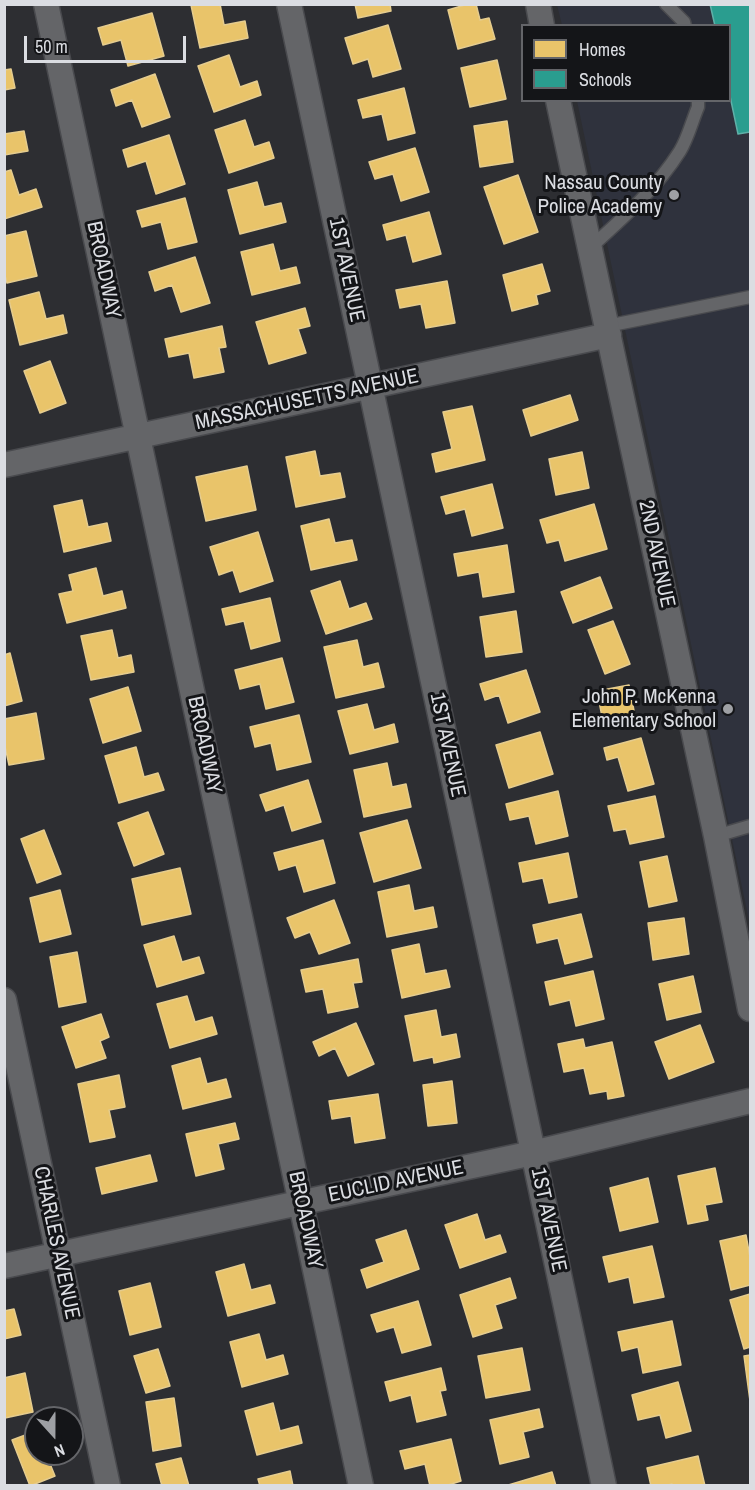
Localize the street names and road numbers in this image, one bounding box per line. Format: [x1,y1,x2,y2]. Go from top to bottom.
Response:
street label: 1ST AVENUE [323,216,369,324]
street label: BROADWAY [80,219,126,321]
street label: MASSACHUSETTS AVENUE [193,364,421,436]
street label: 2ND AVENUE [632,498,680,610]
street label: 1ST AVENUE [424,691,470,799]
street label: BROADWAY [181,694,227,796]
street label: EUCLID AVENUE [326,1155,466,1209]
street label: CHARLES AVENUE [27,1164,85,1322]
street label: 1ST AVENUE [525,1166,571,1274]
street label: BROADWAY [282,1169,328,1271]

